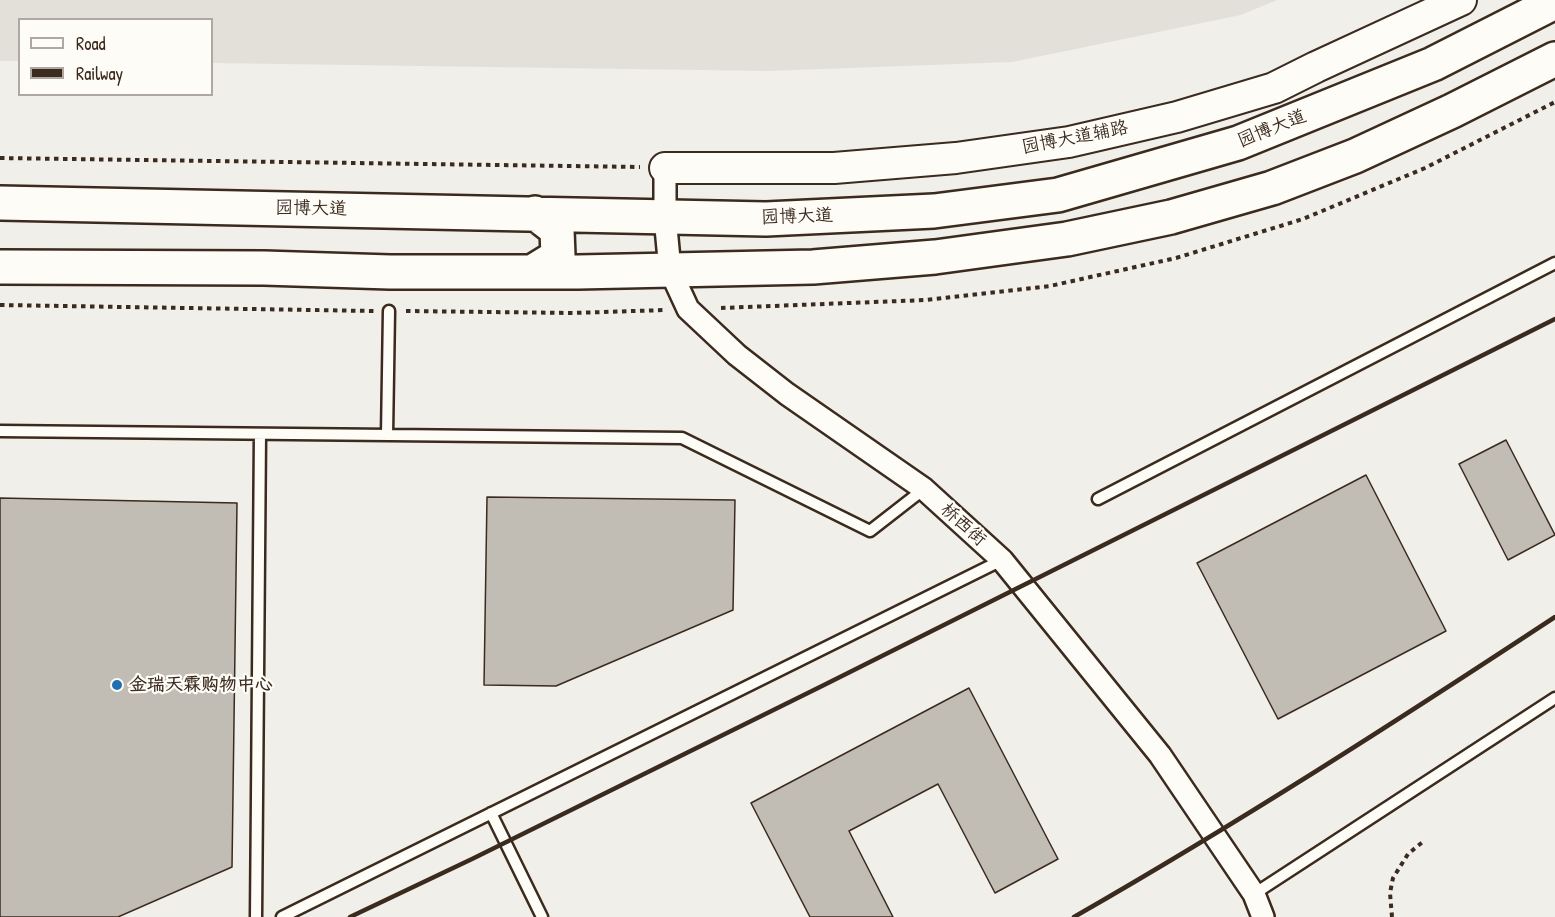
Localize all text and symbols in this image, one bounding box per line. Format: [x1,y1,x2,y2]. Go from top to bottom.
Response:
legend [18,18,213,96]
text: Road [76,31,106,56]
text: Railway [76,61,123,86]
street label: 园博大道 [1235,106,1309,152]
street label: 园博大道辅路 [1020,117,1130,159]
street label: 园博大道 [275,198,347,220]
street label: 园博大道 [761,205,833,229]
street label: 桥西街 [936,499,990,551]
place label: 金瑞天霖购物中心 [129,674,273,696]
marker: 金瑞天霖购物中心 [110,678,124,692]

